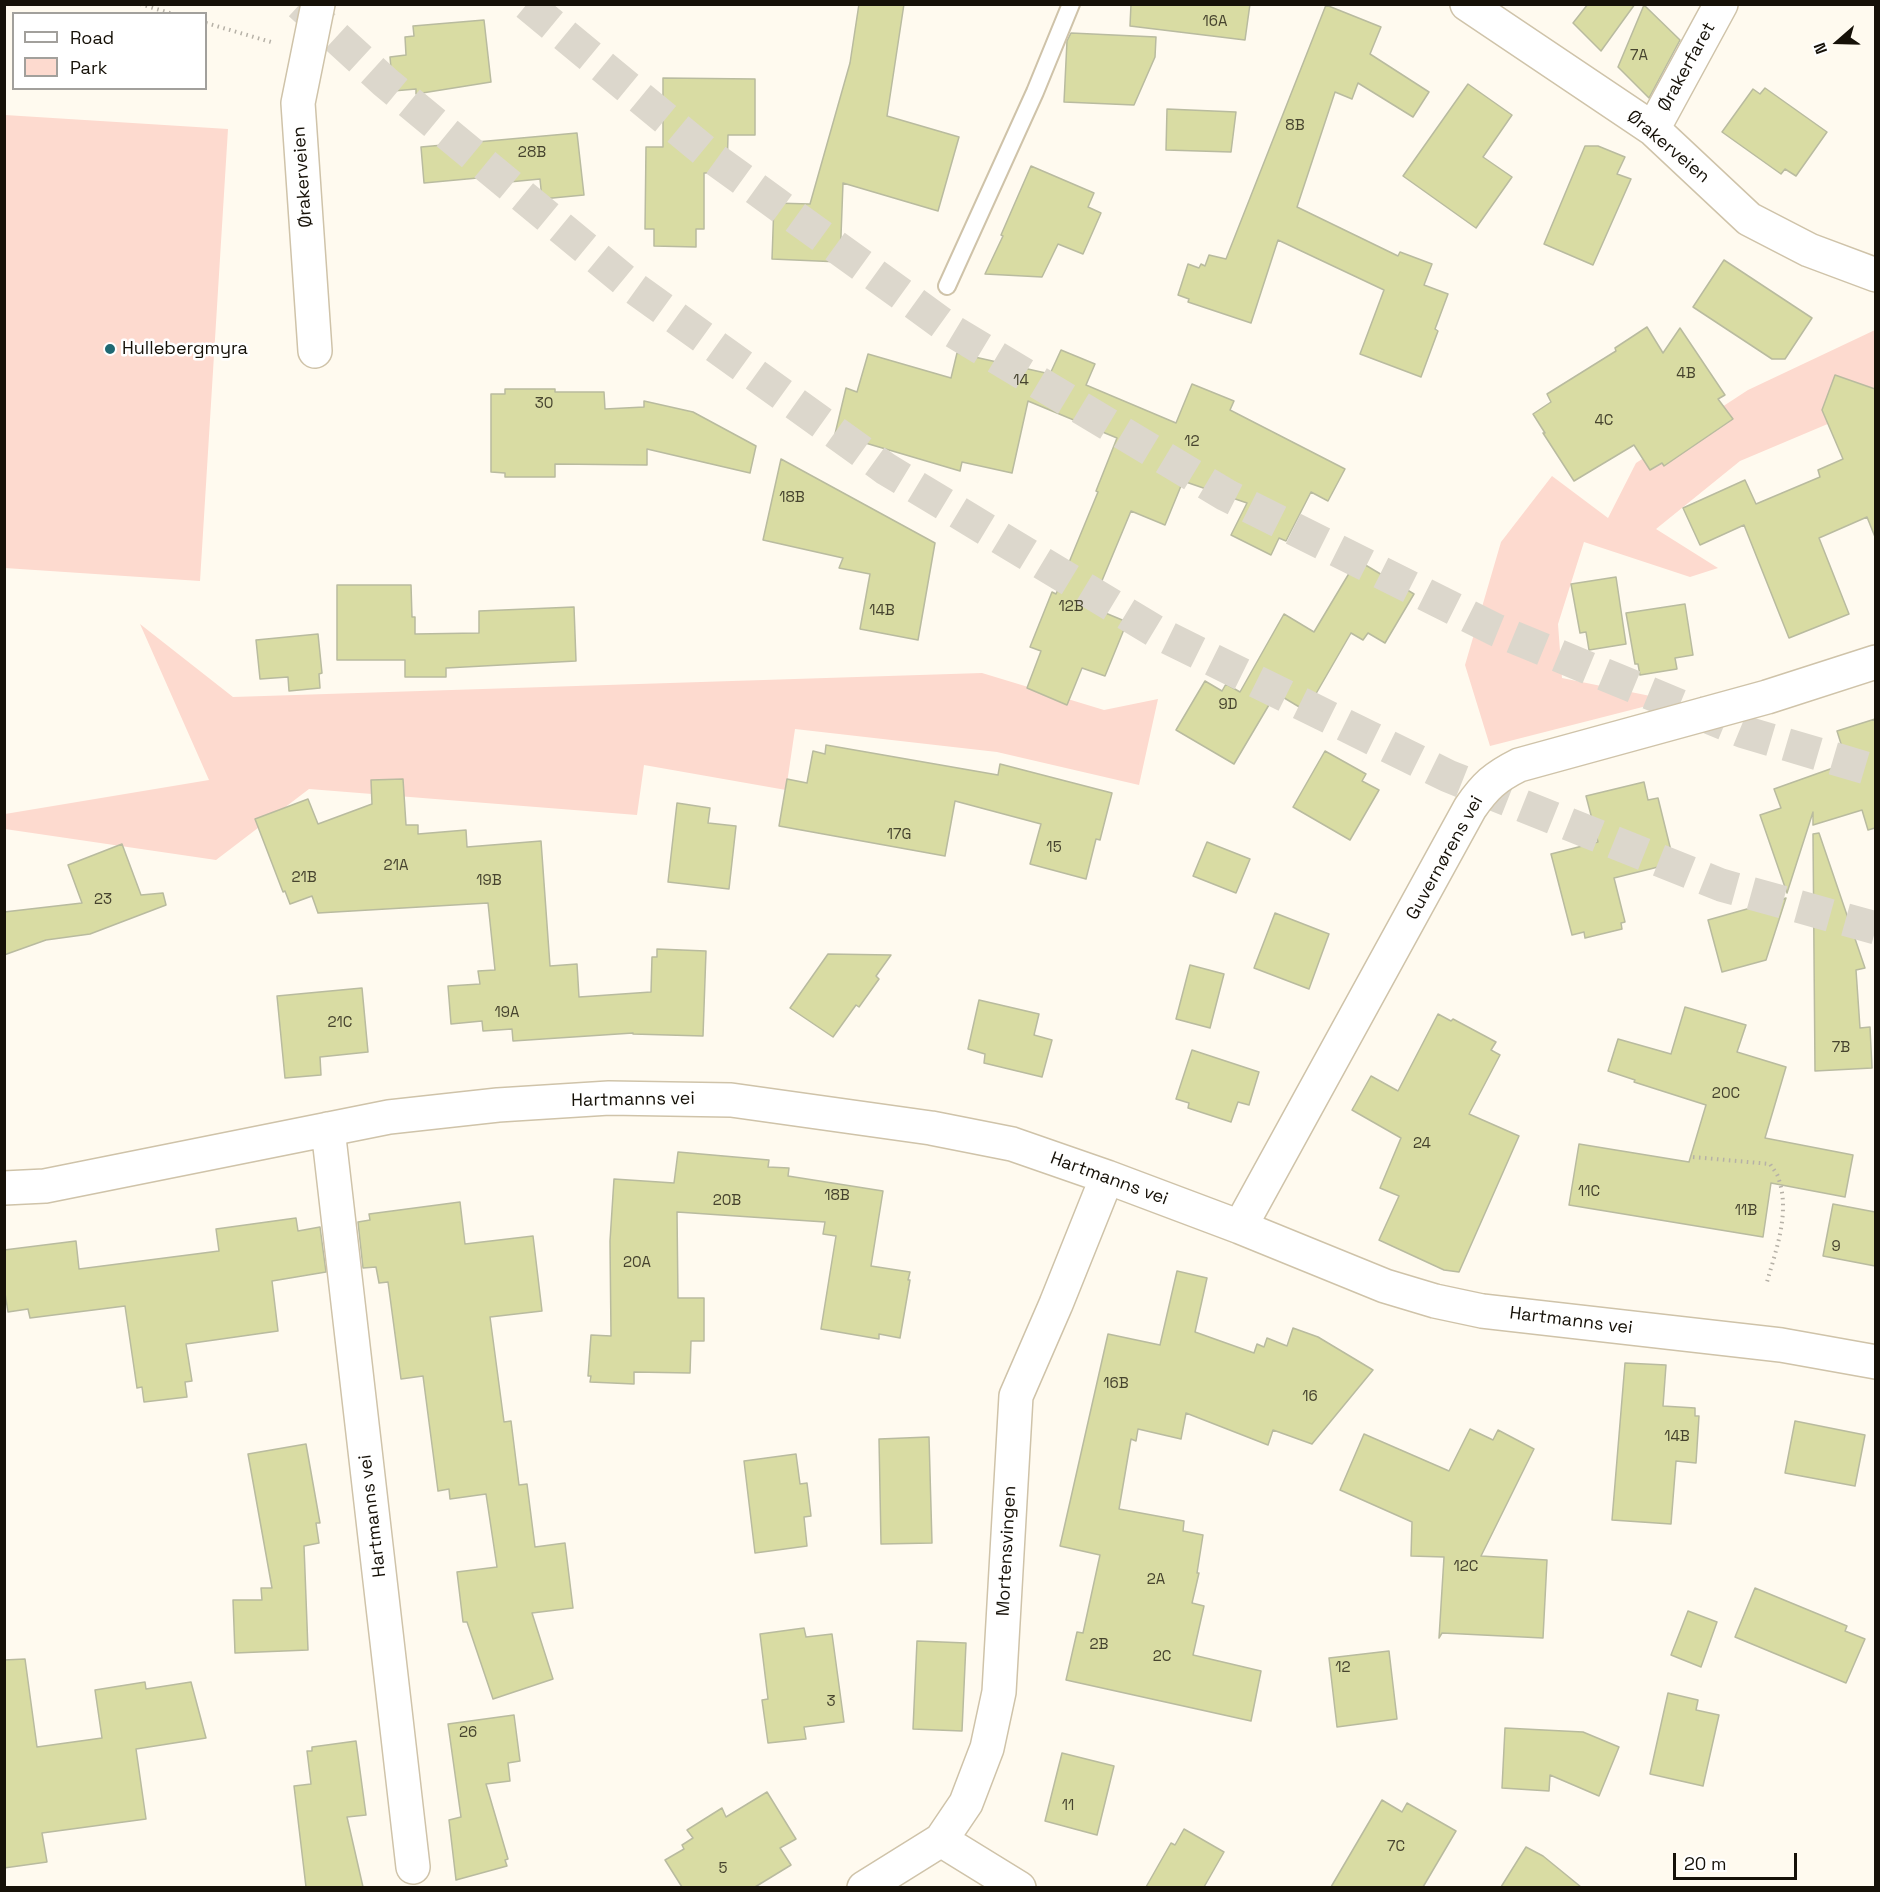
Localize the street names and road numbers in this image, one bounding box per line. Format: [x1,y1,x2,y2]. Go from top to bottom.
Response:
street label: Ørakerfaret [1654,19,1720,115]
street label: Ørakerveien [1622,106,1714,188]
street label: Ørakerveien [289,126,317,228]
street label: Guvernørens vei [1402,792,1488,924]
street label: Hartmanns vei [571,1088,695,1112]
street label: Hartmanns vei [1047,1148,1171,1210]
street label: Hartmanns vei [1508,1303,1634,1339]
street label: Hartmanns vei [355,1453,391,1579]
street label: Mortensvingen [993,1485,1021,1617]

